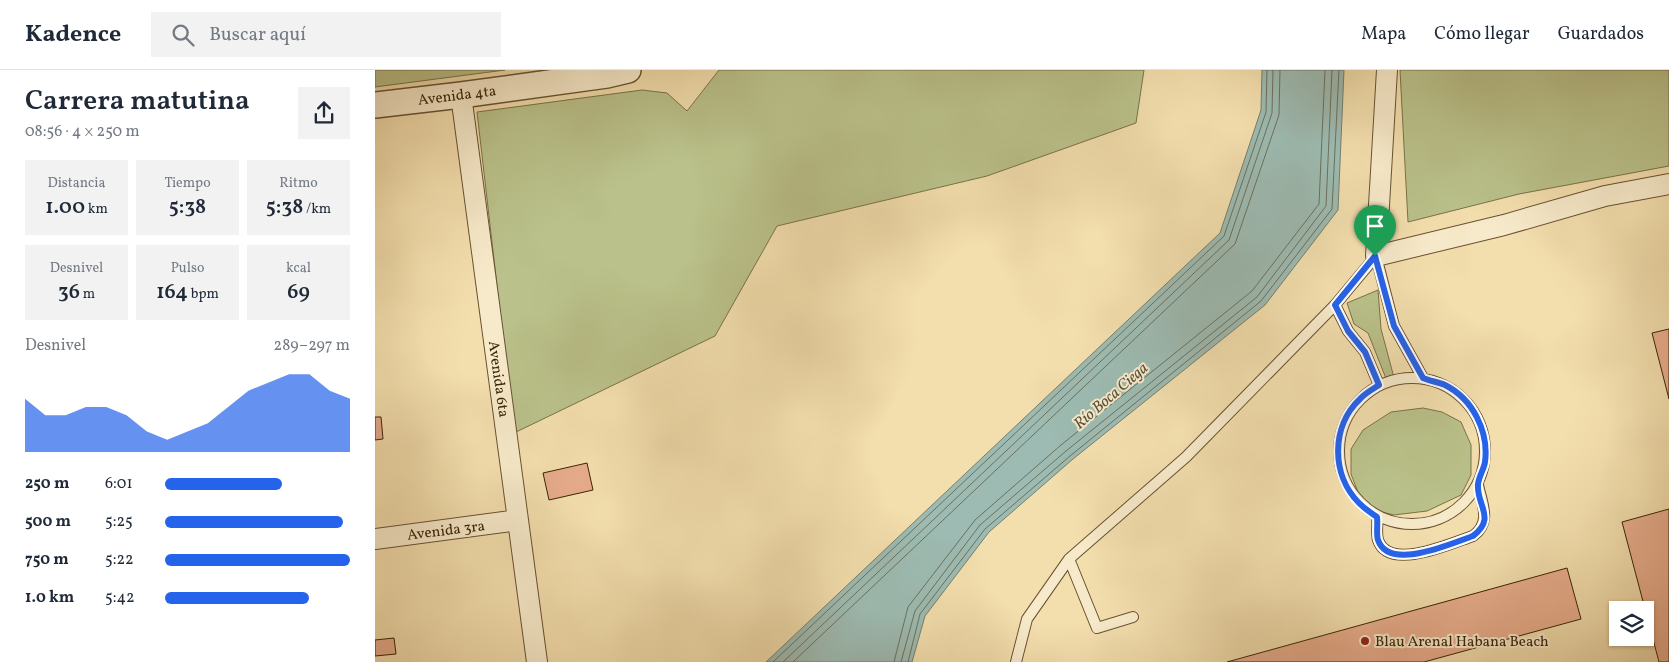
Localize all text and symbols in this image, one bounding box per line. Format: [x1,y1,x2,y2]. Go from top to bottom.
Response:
search box [151,12,501,57]
text: Kadence [25,18,121,52]
icon: search [169,21,197,49]
text: Buscar aquí [209,22,306,48]
text: Mapa [1361,22,1406,47]
text: Cómo llegar [1434,22,1530,47]
text: Guardados [1558,22,1644,47]
street label: Avenida 4ta [417,81,497,112]
text: Carrera matutina [25,82,250,121]
button: share [298,87,350,139]
text: 08:56 · 4 × 250 m [25,121,140,143]
text: Distancia [47,174,106,193]
text: Tiempo [164,174,211,193]
text: Ritmo [279,174,318,193]
text: 1.00 [45,193,85,222]
text: 5:38 [169,193,206,222]
text: 5:38 [266,193,303,222]
text: km [85,200,108,219]
text: /km [303,200,331,219]
pin [1354,205,1396,256]
icon: arrive [1361,212,1389,240]
text: Desnivel [50,259,103,278]
text: Pulso [171,259,204,278]
text: kcal [286,259,311,278]
text: 36 [58,278,80,307]
text: 164 [156,278,188,307]
text: 69 [287,278,310,307]
text: m [80,285,95,304]
text: bpm [188,285,219,304]
text: Desnivel [25,335,86,357]
text: 289–297 m [274,335,350,357]
street label: Avenida 6ta [482,339,513,419]
water label: Río Boca Ciega [1069,358,1154,435]
text: 250 m [25,473,69,495]
text: 6:01 [105,473,133,495]
text: 500 m [25,511,71,533]
text: 5:25 [105,511,133,533]
street label: Avenida 3ra [406,516,486,547]
text: 750 m [25,549,69,571]
text: 5:22 [105,549,134,571]
text: 1.0 km [25,587,74,609]
text: 5:42 [105,587,135,609]
map controls [1609,601,1654,646]
button: layers [1609,601,1654,646]
place label: Blau Arenal Habana Beach [1375,632,1549,653]
marker: Blau Arenal Habana Beach [1359,635,1371,647]

